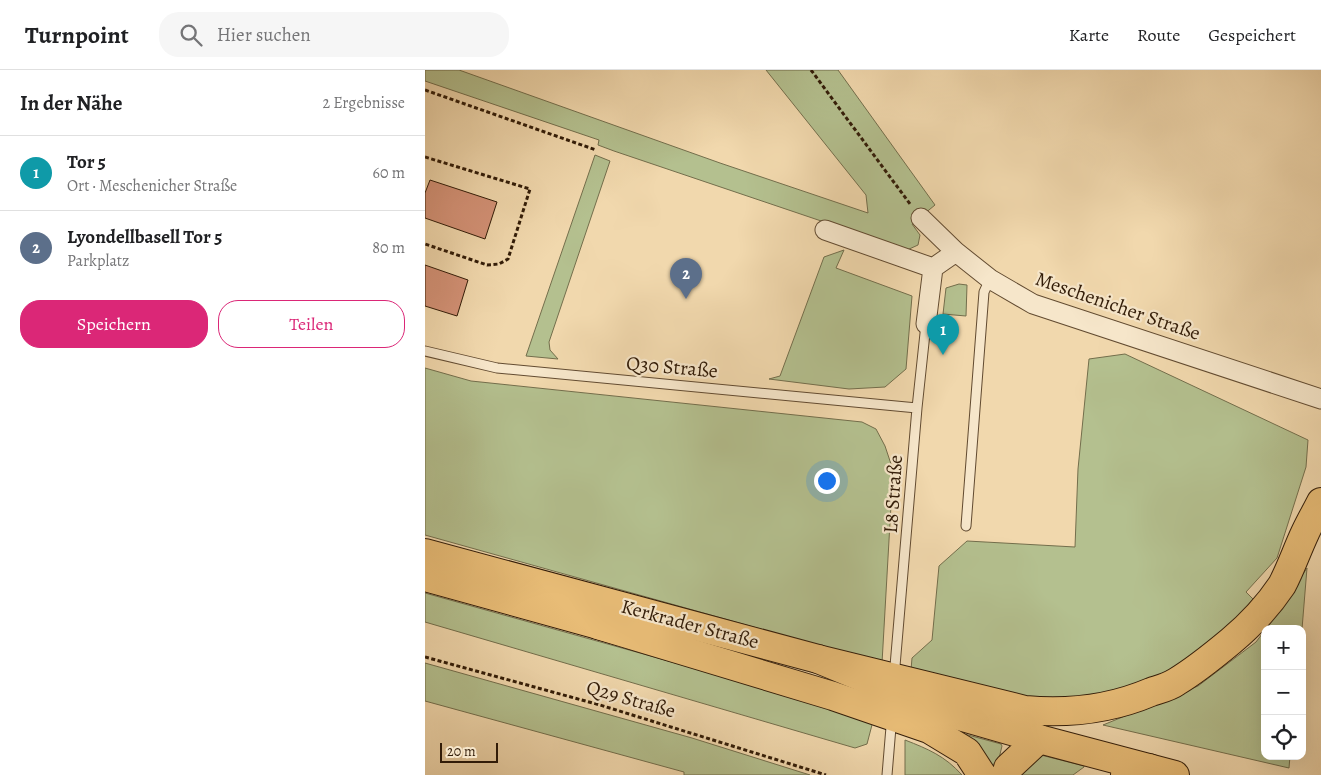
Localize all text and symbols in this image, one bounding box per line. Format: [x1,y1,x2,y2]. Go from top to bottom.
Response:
search box [159,12,509,57]
text: Turnpoint [25,19,129,51]
icon: search [177,21,205,49]
text: Hier suchen [217,22,311,48]
text: Karte [1069,23,1109,47]
text: Route [1137,23,1180,47]
text: Gespeichert [1208,23,1296,47]
text: In der Nähe [20,89,122,117]
text: 2 Ergebnisse [323,92,405,114]
text: Tor 5 [67,149,106,175]
text: 1 [33,162,39,184]
text: 60 m [373,162,405,184]
text: Ort · Meschenicher Straße [67,175,237,197]
text: Lyondellbasell Tor 5 [67,224,222,250]
text: 2 [32,237,40,259]
text: 80 m [372,237,405,259]
text: Parkplatz [67,250,129,272]
pin: 2 [670,258,702,299]
street label: Meschenicher Straße [1032,265,1204,347]
button: Speichern [20,300,208,348]
button: Teilen [218,300,405,348]
pin: 1 [927,314,959,355]
street label: Q30 Straße [625,350,719,384]
street label: L8 Straße [877,454,909,534]
your location [814,468,840,494]
street label: Kerkrader Straße [618,593,762,655]
map controls [1261,625,1306,760]
button: + [1261,625,1306,670]
button: − [1261,670,1306,715]
street label: Q29 Straße [583,673,679,725]
button: locate [1261,715,1306,760]
scale bar [440,740,497,763]
text: 20 m [447,742,476,761]

